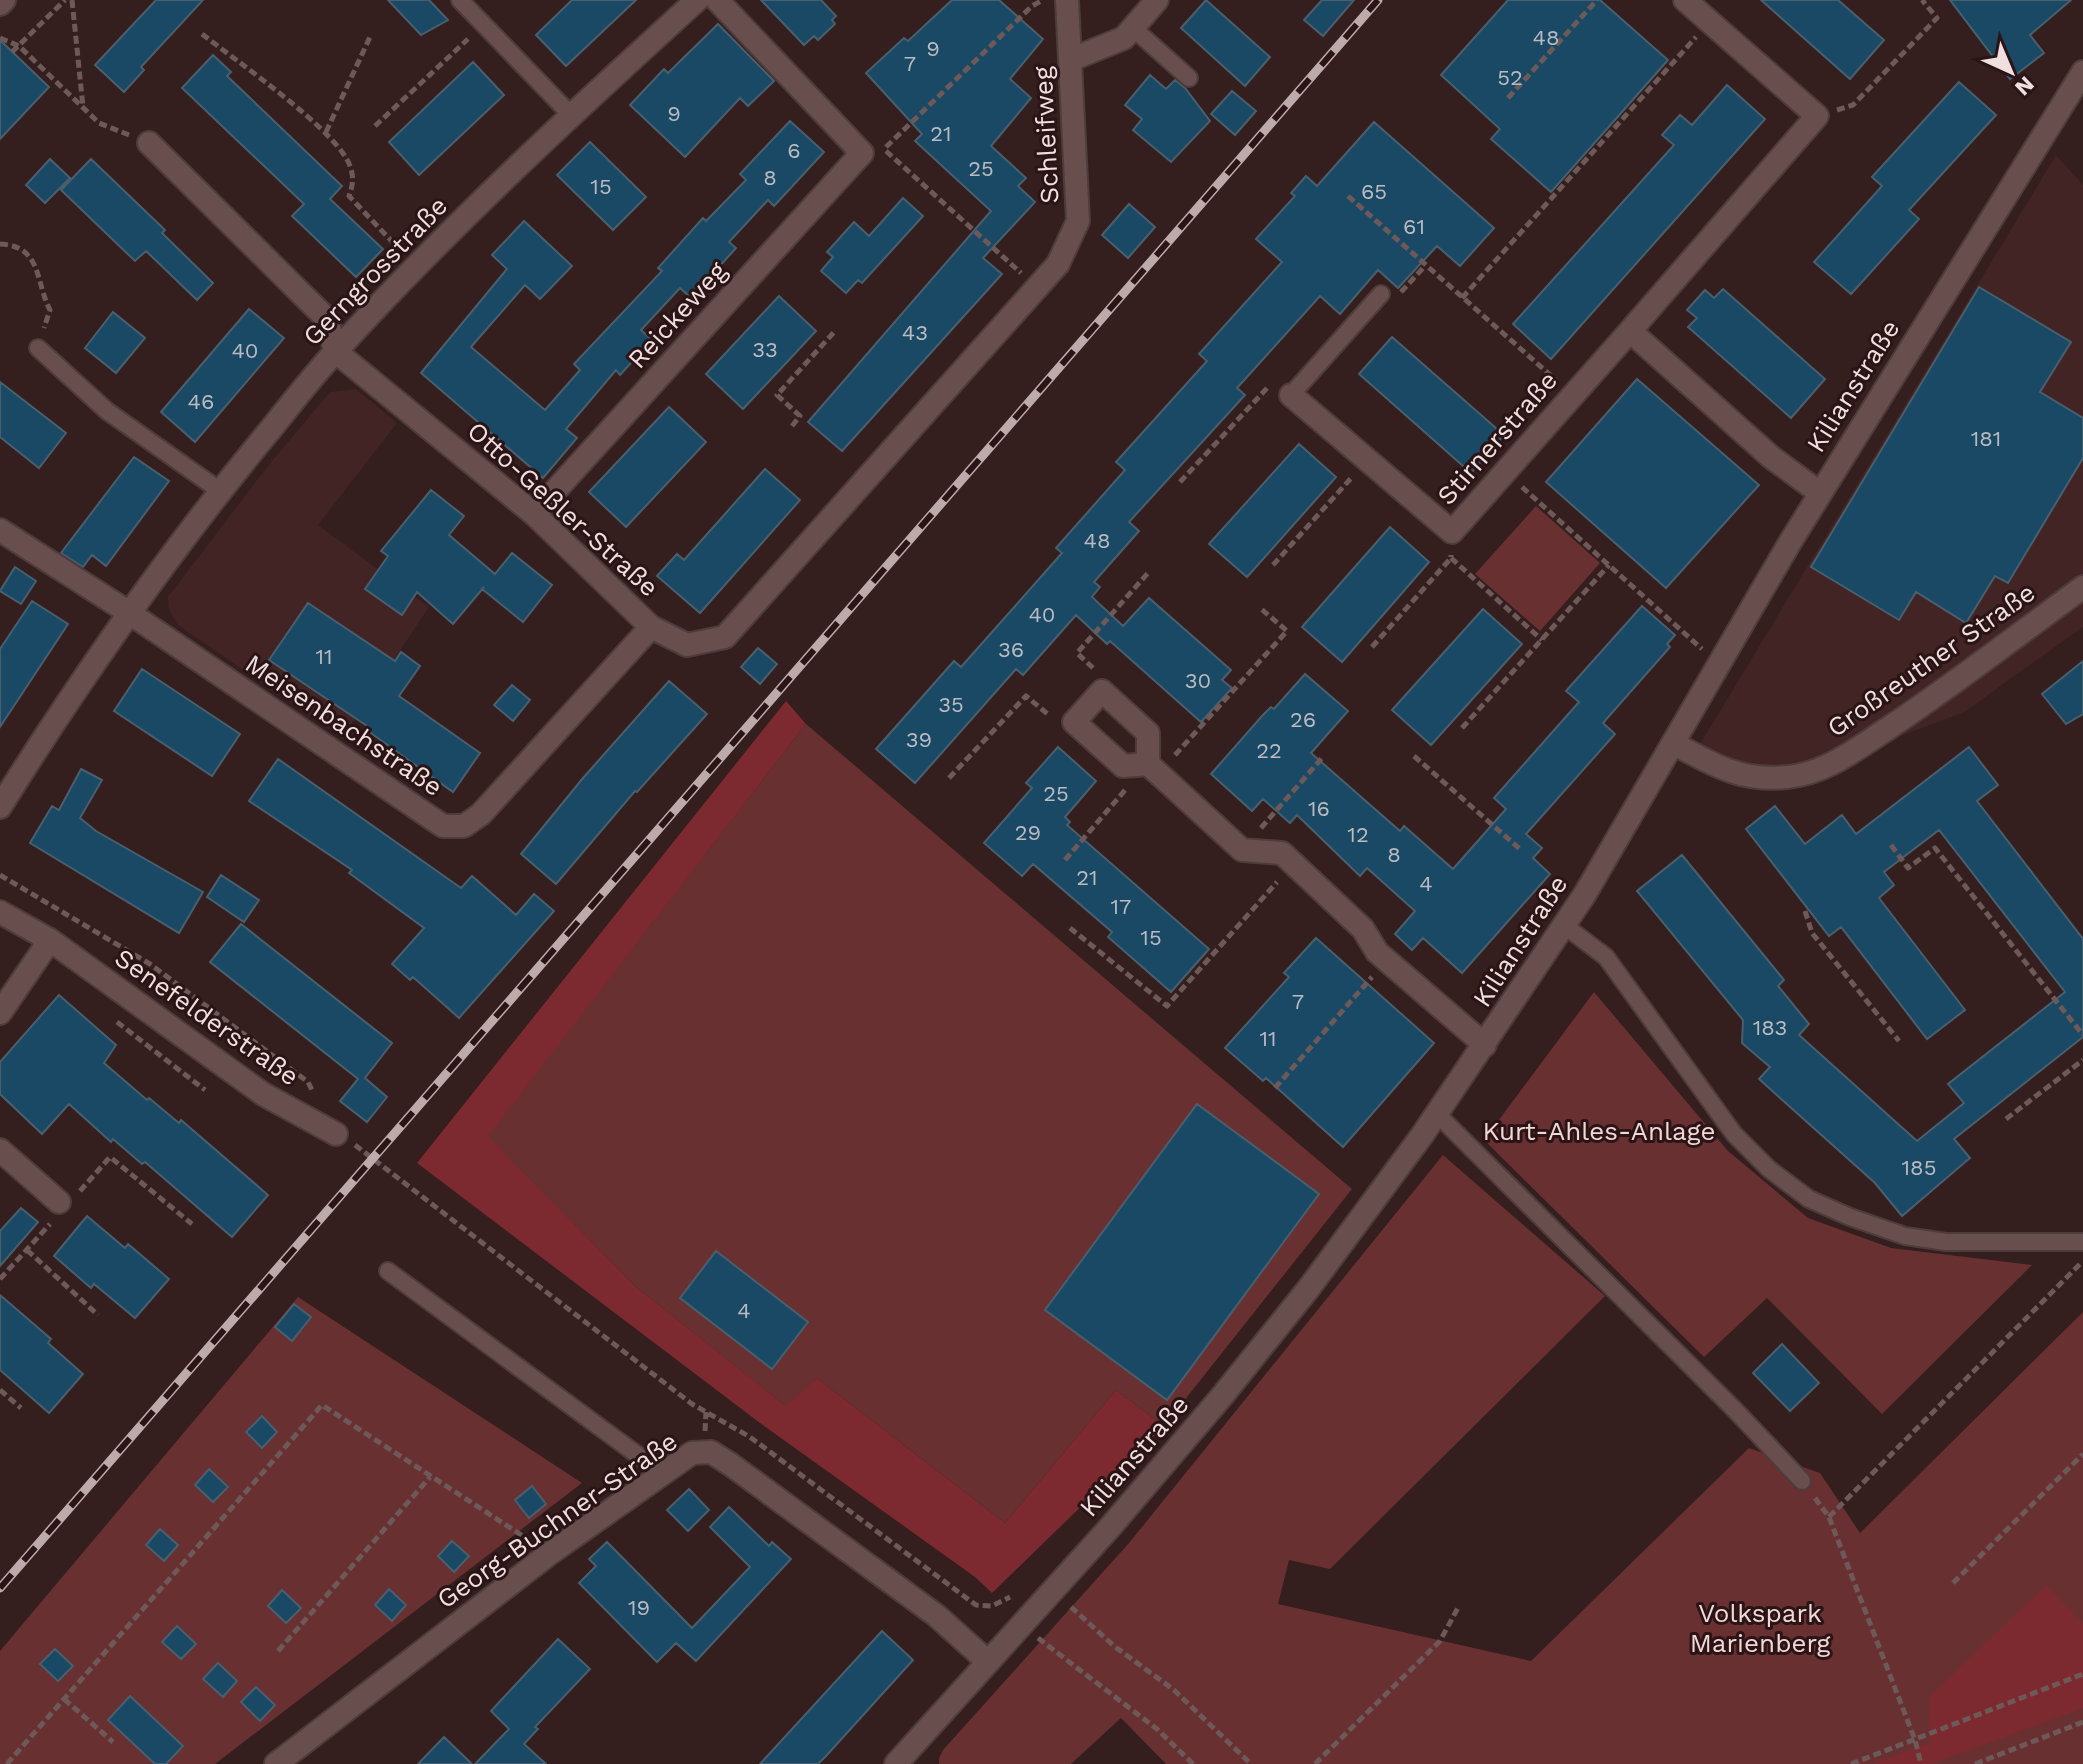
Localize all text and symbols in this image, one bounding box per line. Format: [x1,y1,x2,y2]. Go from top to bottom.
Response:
house number: 48 [1533,25,1560,50]
north arrow [1971,32,2051,112]
house number: 9 [926,36,940,61]
house number: 7 [904,51,916,76]
street label: Schleifweg [1027,65,1065,204]
house number: 52 [1497,65,1523,90]
text: N [2010,71,2039,101]
house number: 9 [667,101,681,126]
house number: 21 [930,121,952,146]
house number: 6 [787,138,801,163]
house number: 25 [968,156,994,181]
house number: 8 [763,165,777,190]
house number: 15 [590,174,612,199]
house number: 65 [1361,179,1387,204]
street label: Gerngrosstraße [297,191,453,351]
house number: 61 [1403,214,1425,239]
street label: Reickeweg [622,256,733,374]
street label: Kilianstraße [1800,314,1906,458]
house number: 43 [902,320,928,345]
house number: 33 [752,337,778,362]
house number: 40 [231,338,259,363]
street label: Stirnerstraße [1431,365,1563,511]
house number: 46 [188,389,214,414]
street label: Otto-Geßler-Straße [461,415,665,603]
house number: 181 [1971,426,2001,451]
house number: 48 [1084,528,1111,553]
street label: Großreuther Straße [1822,577,2040,743]
house number: 40 [1028,602,1056,627]
house number: 36 [998,637,1024,662]
house number: 11 [315,644,333,669]
street label: Meisenbachstraße [240,648,448,802]
house number: 30 [1185,668,1211,693]
house number: 35 [938,692,964,717]
house number: 26 [1290,707,1316,732]
house number: 39 [906,727,932,752]
house number: 22 [1256,738,1282,763]
house number: 25 [1043,781,1069,806]
house number: 16 [1308,796,1330,821]
house number: 29 [1015,820,1041,845]
house number: 12 [1347,822,1369,847]
house number: 8 [1387,842,1401,867]
house number: 21 [1076,865,1098,890]
street label: Kilianstraße [1466,870,1574,1012]
house number: 4 [1419,871,1433,896]
house number: 17 [1111,894,1131,919]
house number: 15 [1140,925,1162,950]
street label: Senefelderstraße [109,942,305,1092]
house number: 7 [1292,989,1304,1014]
house number: 183 [1753,1015,1787,1040]
house number: 11 [1259,1026,1277,1051]
park label: Kurt-Ahles-Anlage [1483,1116,1715,1146]
house number: 185 [1902,1155,1936,1180]
house number: 4 [737,1298,751,1323]
street label: Kilianstraße [1073,1389,1195,1523]
street label: Georg-Buchner-Straße [431,1426,683,1614]
house number: 19 [628,1595,650,1620]
park label: Volkspark Marienberg [1690,1598,1830,1658]

